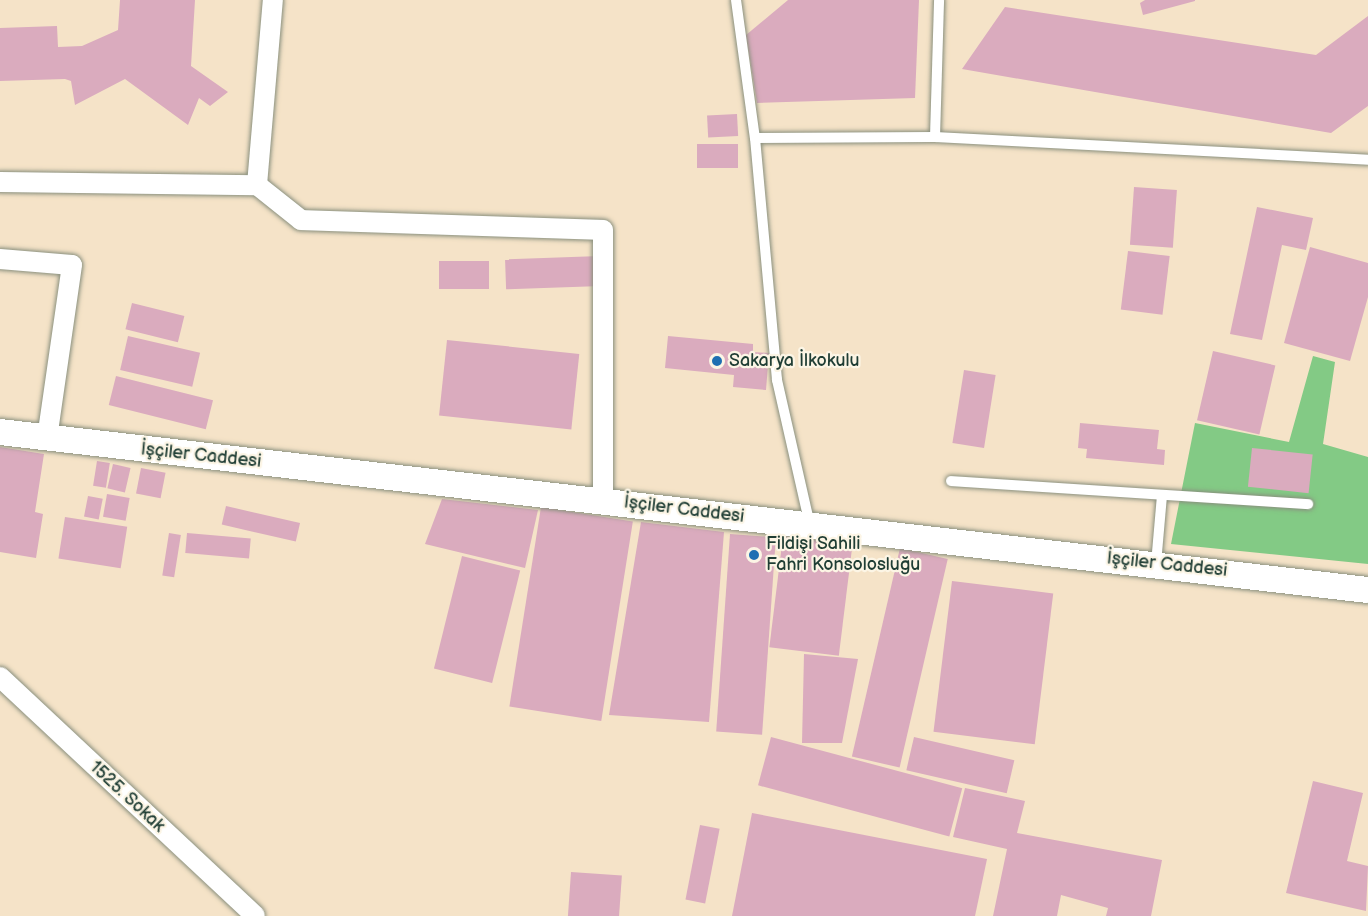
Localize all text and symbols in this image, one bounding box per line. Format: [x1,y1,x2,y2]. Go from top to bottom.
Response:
place label: Sakarya İlkokulu [729,350,860,372]
marker: Sakarya İlkokulu [710,354,724,368]
street label: İşçiler Caddesi [140,439,262,473]
street label: İşçiler Caddesi [623,492,745,528]
place label: Fildişi Sahili Fahri Konsolosluğu [766,534,920,576]
marker: Fildişi Sahili Fahri Konsolosluğu [747,548,761,562]
street label: İşçiler Caddesi [1106,548,1228,582]
street label: 1525. Sokak [85,757,169,837]

